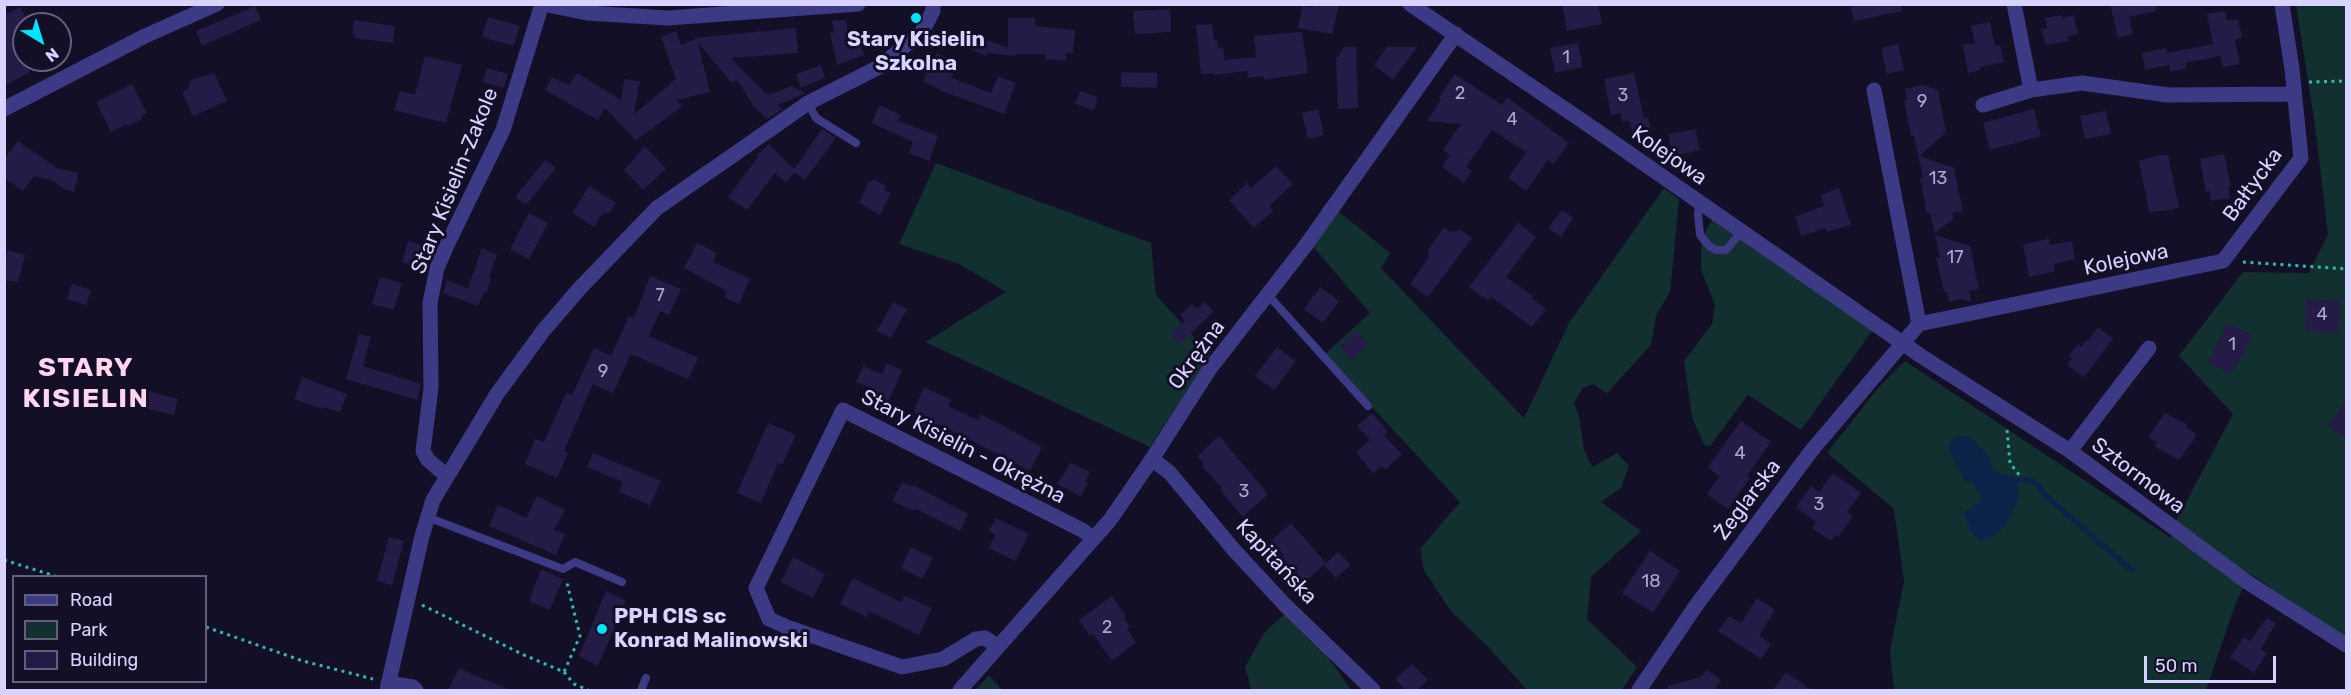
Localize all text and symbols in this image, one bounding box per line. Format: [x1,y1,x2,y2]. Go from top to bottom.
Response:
marker: Stary Kisielin Szkolna [909,11,923,25]
north arrow [12,12,72,72]
place label: Stary Kisielin Szkolna [847,27,985,77]
text: N [42,44,63,66]
house number: 1 [1562,47,1570,69]
house number: 2 [1455,83,1465,105]
street label: Stary Kisielin-Zakole [406,84,504,278]
house number: 3 [1618,85,1628,107]
house number: 9 [1917,91,1927,113]
house number: 4 [1506,109,1518,131]
street label: Kolejowa [1626,121,1712,191]
street label: Bałtycka [2218,143,2288,227]
house number: 13 [1929,168,1947,190]
street label: Kolejowa [2081,239,2171,281]
house number: 17 [1947,247,1963,269]
house number: 7 [655,285,665,307]
house number: 4 [2316,304,2328,326]
street label: Okrężna [1163,315,1231,395]
house number: 1 [2228,334,2236,356]
district label: STARY KISIELIN [23,352,149,415]
house number: 9 [598,361,608,383]
street label: Stary Kisielin - Okrężna [857,385,1069,509]
street label: Sztormowa [2086,433,2190,519]
house number: 4 [1734,443,1746,465]
street label: Żeglarska [1710,455,1786,545]
house number: 3 [1239,481,1249,503]
house number: 3 [1814,494,1824,516]
street label: Kapitańska [1230,514,1322,610]
house number: 18 [1641,571,1661,593]
legend [12,575,207,683]
text: Road [70,589,113,611]
place label: PPH CIS sc Konrad Malinowski [614,604,808,654]
house number: 2 [1102,617,1112,639]
text: Park [70,619,107,641]
marker: PPH CIS sc Konrad Malinowski [595,622,609,636]
scale bar [2147,644,2279,682]
text: Building [70,649,138,671]
text: 50 m [2155,655,2198,677]

